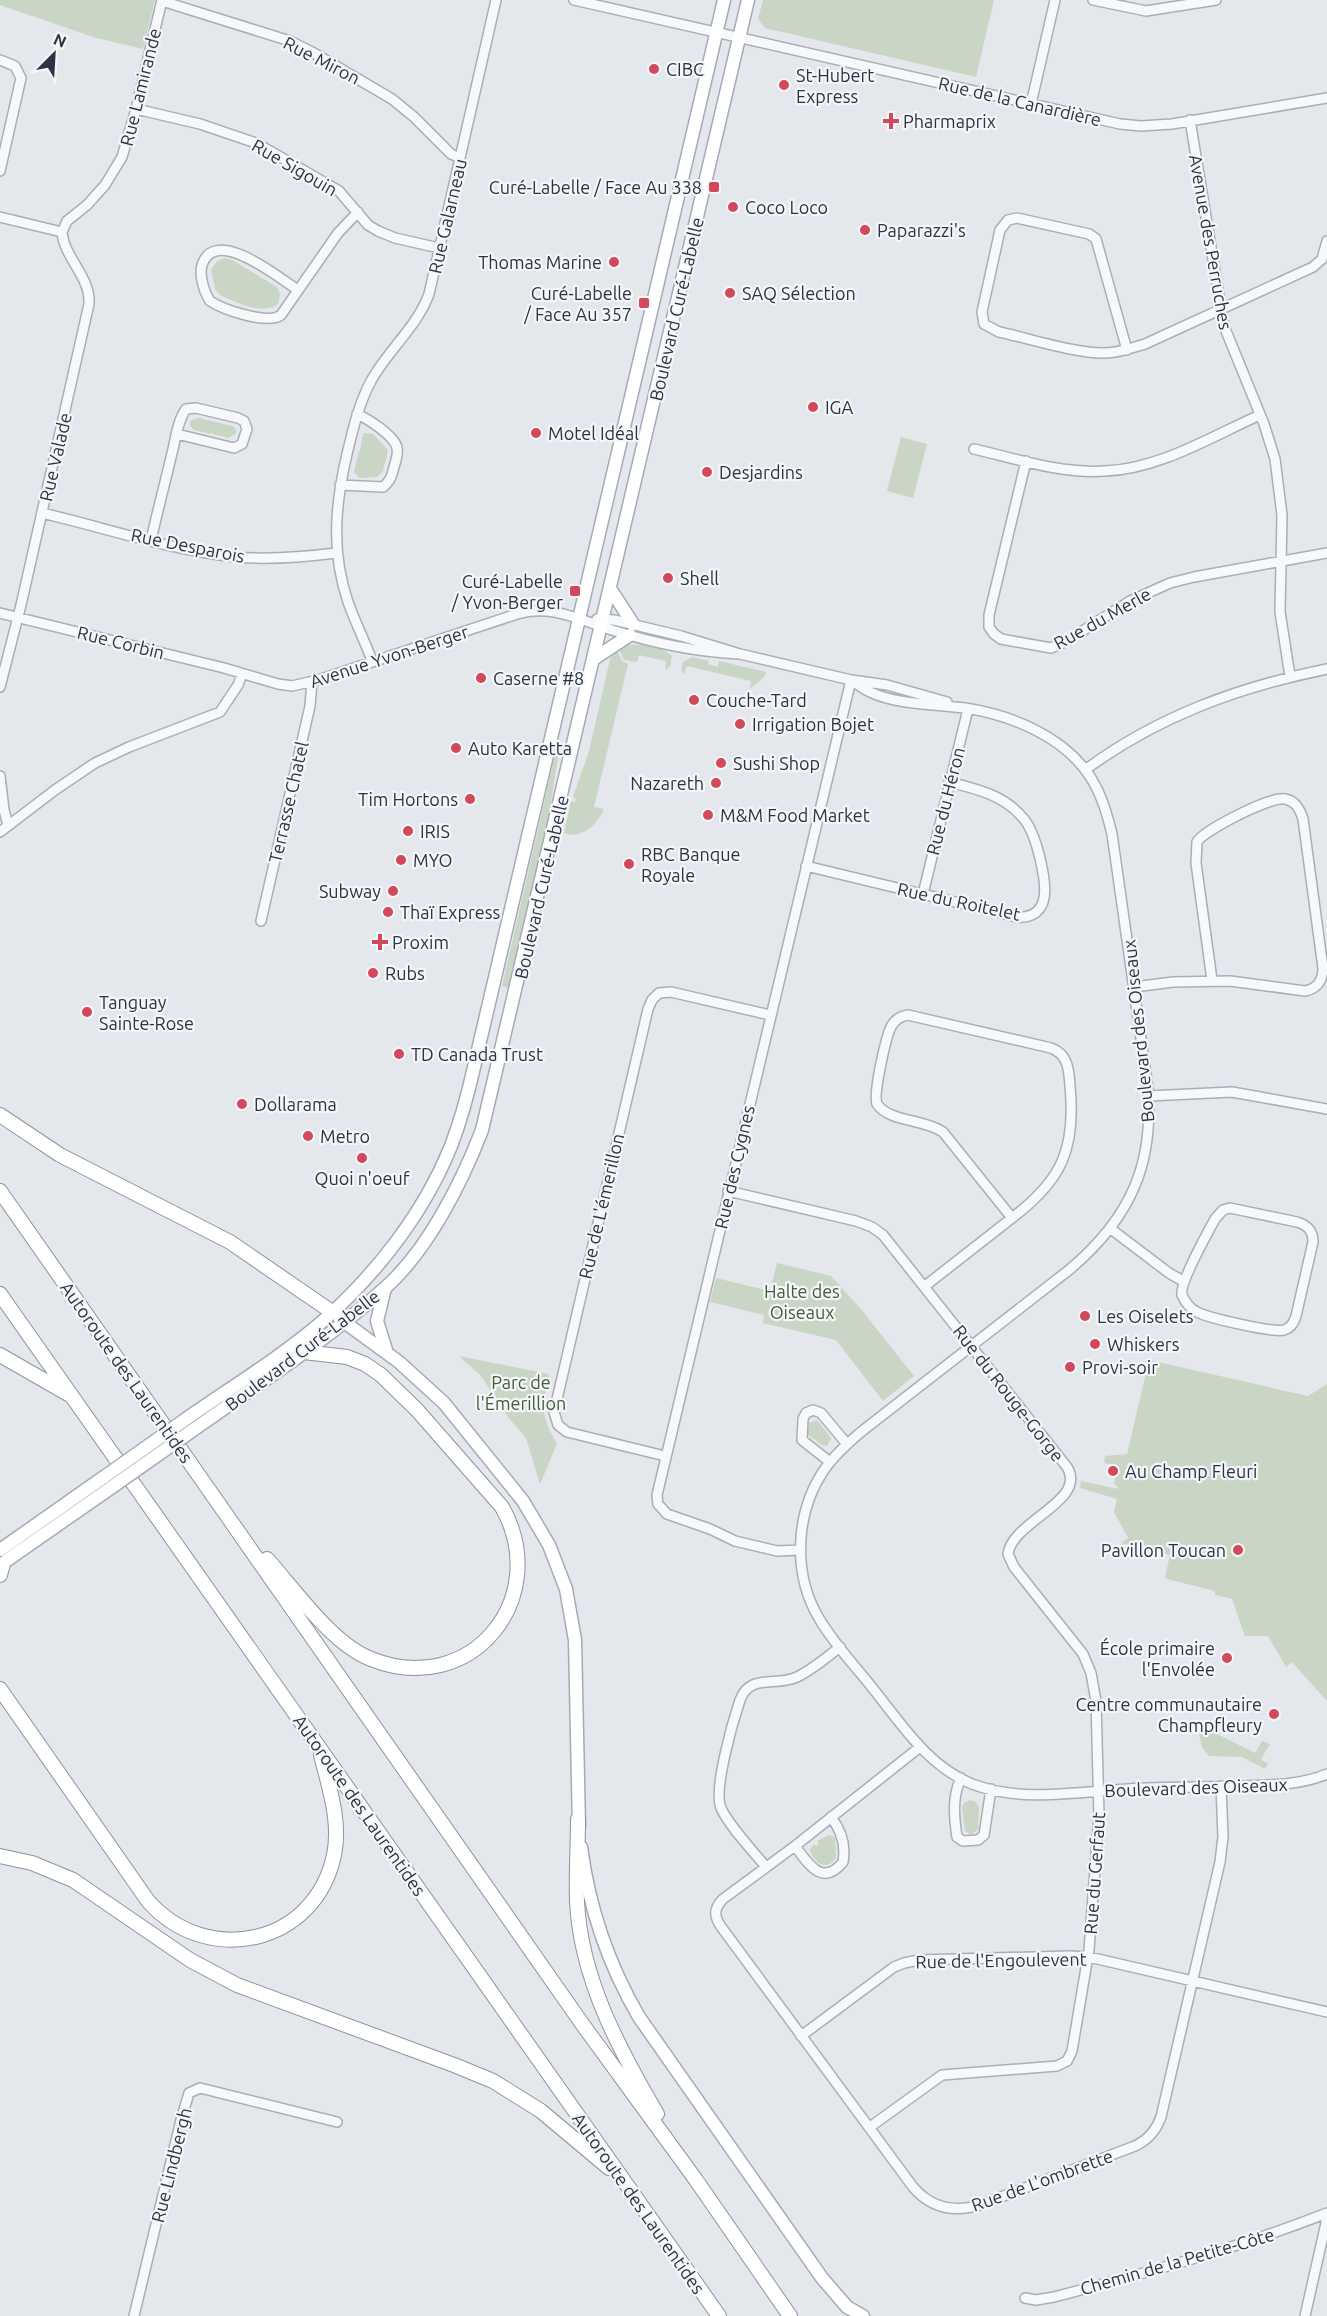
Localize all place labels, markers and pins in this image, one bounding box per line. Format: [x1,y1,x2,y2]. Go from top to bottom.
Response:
place label: CIBC [666,59,704,79]
marker: CIBC [647,62,661,76]
place label: St-Hubert Express [796,65,874,106]
marker: St-Hubert Express [777,78,791,92]
place label: Pharmaprix [903,111,996,131]
marker: Pharmaprix [884,114,898,128]
place label: Curé-Labelle / Face Au 338 [489,177,702,197]
marker: Curé-Labelle / Face Au 338 [707,180,721,194]
place label: Coco Loco [745,197,828,217]
marker: Coco Loco [726,200,740,214]
place label: Paparazzi's [877,220,966,240]
marker: Paparazzi's [858,223,872,237]
place label: Thomas Marine [478,252,602,272]
marker: Thomas Marine [607,255,621,269]
place label: Curé-Labelle / Face Au 357 [523,283,632,324]
place label: SAQ Sélection [742,283,856,304]
marker: SAQ Sélection [723,286,737,300]
marker: Curé-Labelle / Face Au 357 [637,296,651,310]
place label: IGA [825,397,854,417]
marker: IGA [806,400,820,414]
place label: Motel Idéal [548,423,639,443]
marker: Motel Idéal [529,426,543,440]
place label: Desjardins [719,462,803,482]
marker: Desjardins [700,465,714,479]
place label: Shell [680,568,719,588]
place label: Curé-Labelle / Yvon-Berger [451,571,563,612]
marker: Shell [661,571,675,585]
marker: Curé-Labelle / Yvon-Berger [568,584,582,598]
place label: Caserne #8 [493,668,584,688]
marker: Caserne #8 [474,671,488,685]
place label: Couche-Tard [706,690,807,710]
marker: Couche-Tard [687,693,701,707]
place label: Irrigation Bojet [752,714,874,734]
marker: Irrigation Bojet [733,717,747,731]
place label: Auto Karetta [468,738,572,758]
marker: Auto Karetta [449,741,463,755]
place label: Sushi Shop [733,753,820,773]
marker: Sushi Shop [714,756,728,770]
place label: Nazareth [630,773,704,793]
marker: Nazareth [709,776,723,790]
place label: Tim Hortons [358,789,458,809]
marker: Tim Hortons [463,792,477,806]
place label: M&M Food Market [720,805,870,825]
marker: M&M Food Market [701,808,715,822]
place label: IRIS [420,821,450,841]
marker: IRIS [401,824,415,838]
place label: RBC Banque Royale [641,844,741,885]
place label: MYO [413,850,452,870]
marker: MYO [394,853,408,867]
marker: RBC Banque Royale [622,857,636,871]
place label: Subway [319,881,381,901]
marker: Subway [386,884,400,898]
place label: Thaï Express [400,902,500,922]
marker: Thaï Express [381,905,395,919]
place label: Proxim [392,932,449,952]
marker: Proxim [373,935,387,949]
place label: Rubs [385,963,425,983]
marker: Rubs [366,966,380,980]
place label: Tanguay Sainte-Rose [99,992,194,1033]
marker: Tanguay Sainte-Rose [80,1005,94,1019]
place label: TD Canada Trust [411,1044,543,1064]
marker: TD Canada Trust [392,1047,406,1061]
place label: Dollarama [254,1094,337,1114]
marker: Dollarama [235,1097,249,1111]
place label: Metro [320,1126,370,1146]
marker: Metro [301,1129,315,1143]
marker: Quoi n'oeuf [355,1151,369,1165]
place label: Quoi n'oeuf [314,1168,410,1189]
place label: Les Oiselets [1097,1306,1194,1326]
marker: Les Oiselets [1078,1309,1092,1323]
place label: Whiskers [1107,1334,1180,1354]
marker: Whiskers [1088,1337,1102,1351]
place label: Provi-soir [1082,1357,1158,1377]
marker: Provi-soir [1063,1360,1077,1374]
place label: Au Champ Fleuri [1125,1461,1257,1481]
marker: Au Champ Fleuri [1106,1464,1120,1478]
place label: Pavillon Toucan [1101,1540,1226,1560]
marker: Pavillon Toucan [1231,1543,1245,1557]
place label: École primaire l'Envolée [1100,1637,1215,1679]
marker: École primaire l'Envolée [1220,1651,1234,1665]
place label: Centre communautaire Champfleury [1075,1694,1262,1735]
marker: Centre communautaire Champfleury [1267,1707,1281,1721]

